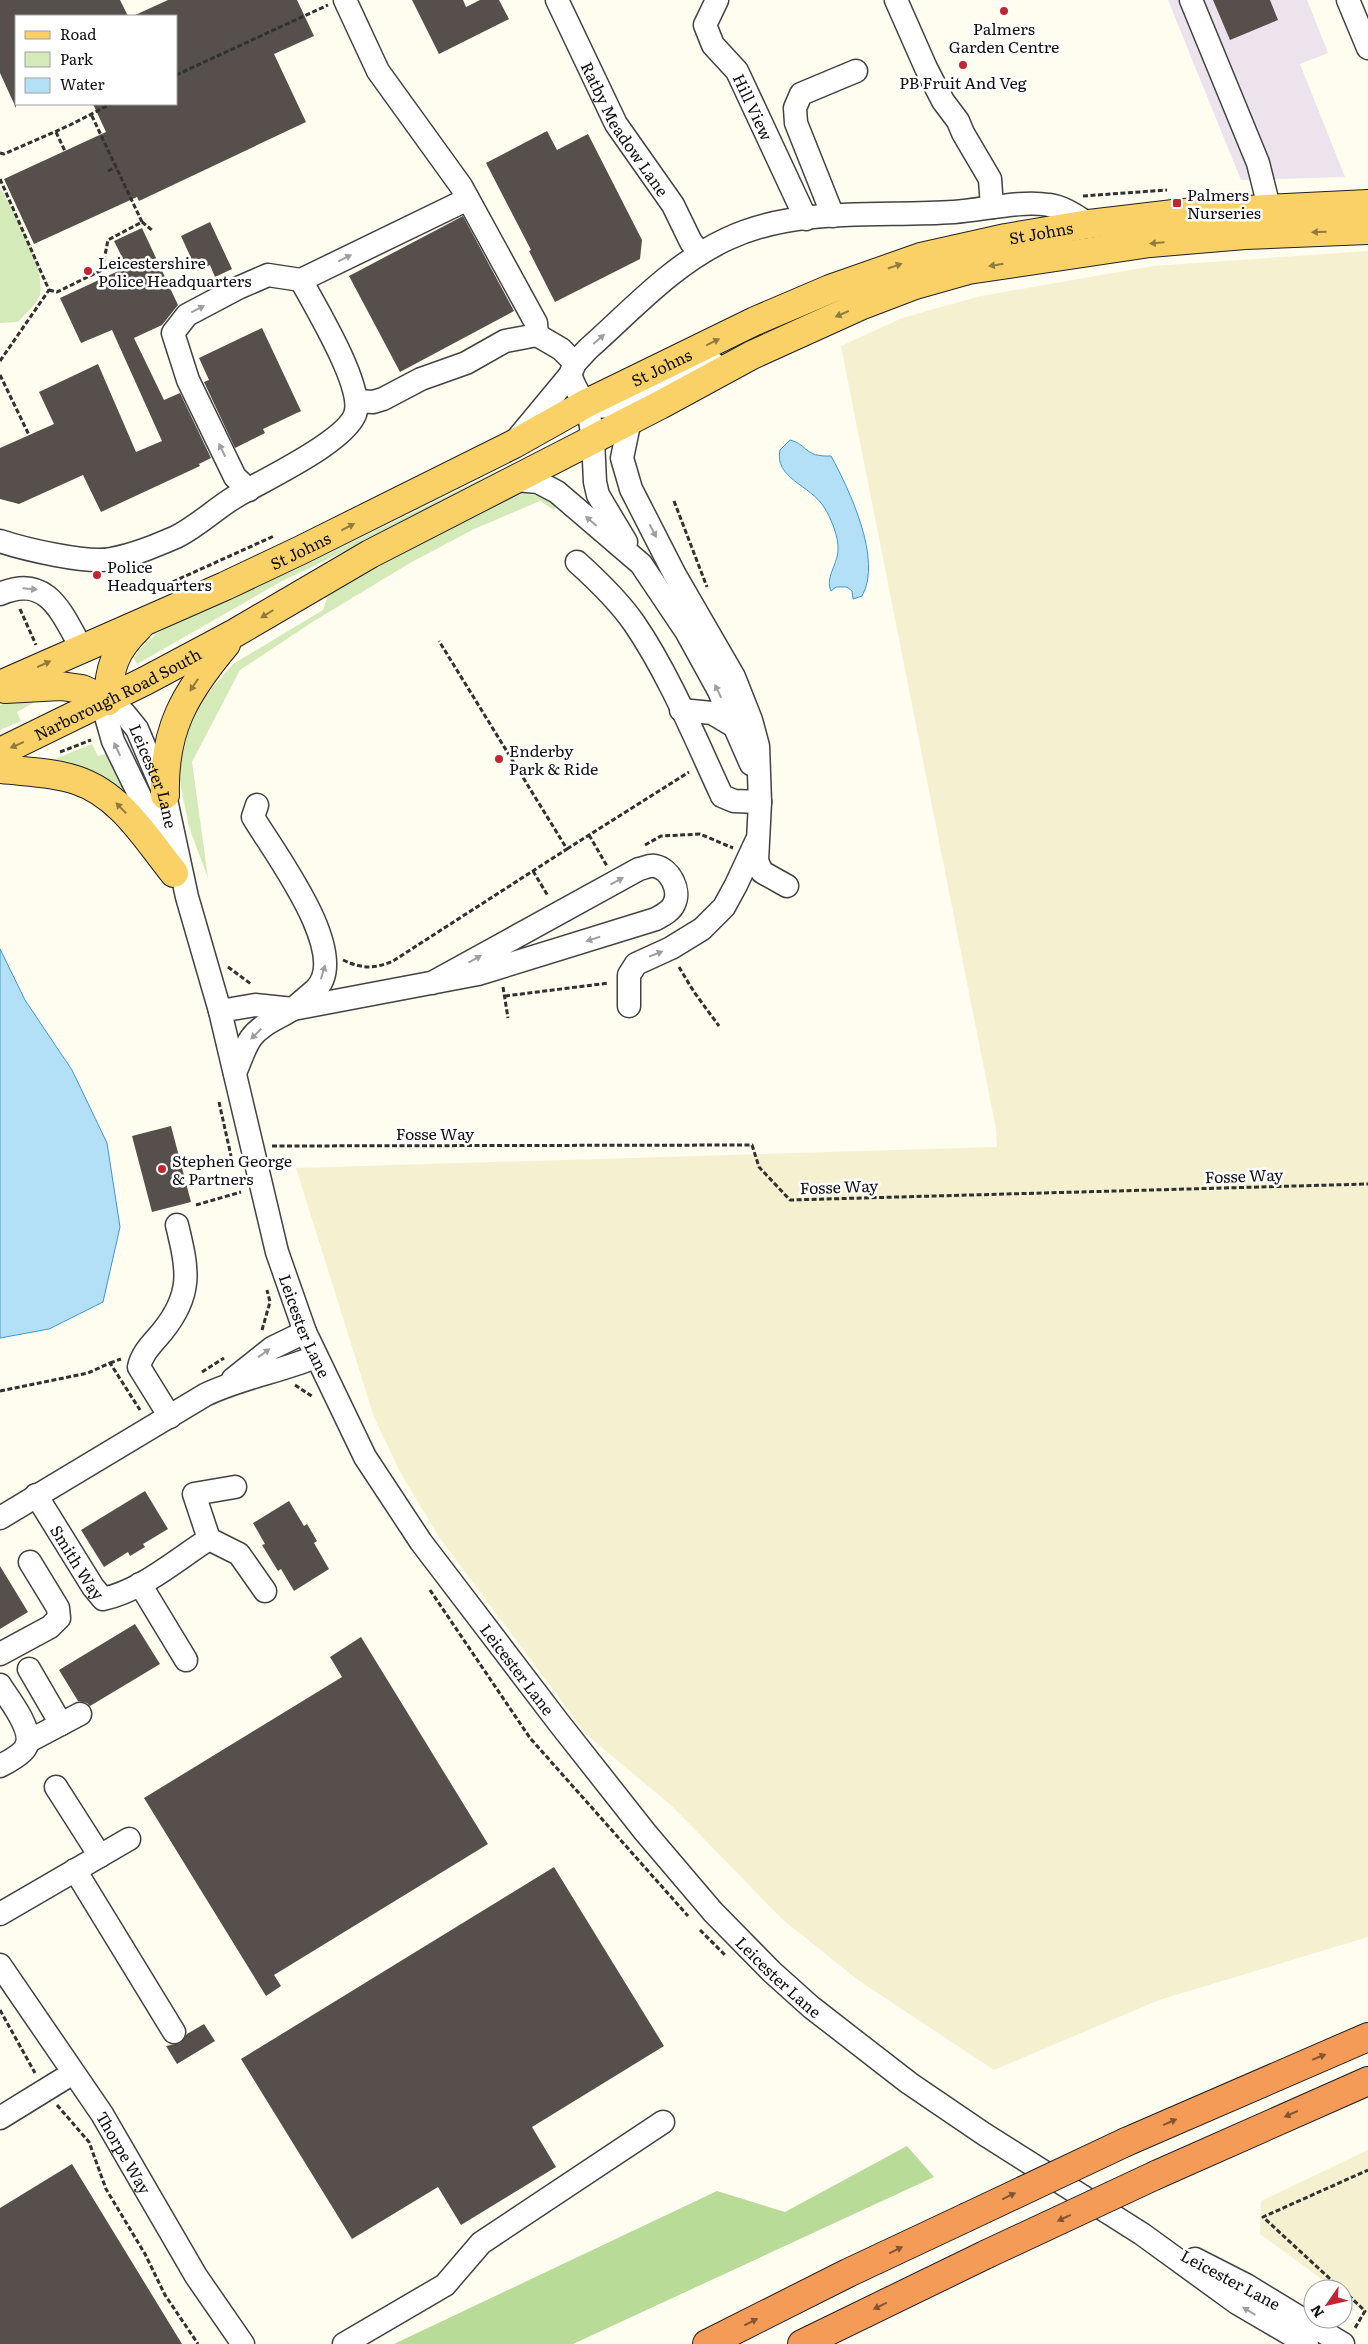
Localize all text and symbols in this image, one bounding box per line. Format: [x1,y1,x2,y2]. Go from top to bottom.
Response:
marker: Palmers Garden Centre [998,5,1010,17]
legend [15,15,178,105]
place label: Palmers Garden Centre [949,16,1059,58]
text: Road [60,22,96,45]
text: Park [60,47,94,70]
street label: Ratby Meadow Lane [576,57,675,201]
marker: PB Fruit And Veg [957,59,969,71]
street label: Hill View [728,69,780,144]
place label: PB Fruit And Veg [899,70,1027,94]
text: Water [60,72,105,95]
place label: Palmers Nurseries [1187,182,1261,224]
marker: Palmers Nurseries [1171,197,1183,209]
street label: St Johns [1007,215,1075,249]
one-way arrow [1311,228,1327,236]
one-way arrow [1149,239,1165,247]
place label: Leicestershire Police Headquarters [98,250,252,292]
one-way arrow [338,254,352,262]
one-way arrow [888,262,903,270]
one-way arrow [988,262,1004,270]
marker: Leicestershire Police Headquarters [82,265,94,277]
one-way arrow [191,305,205,313]
one-way arrow [835,311,849,319]
one-way arrow [592,333,605,344]
one-way arrow [706,338,720,346]
street label: St Johns [627,342,695,392]
one-way arrow [218,442,226,457]
one-way arrow [585,515,597,527]
one-way arrow [341,523,355,531]
one-way arrow [649,524,657,539]
street label: St Johns [266,525,334,575]
place label: Police Headquarters [107,554,212,596]
marker: Police Headquarters [91,569,103,581]
one-way arrow [22,585,38,593]
one-way arrow [260,609,273,618]
street label: Narborough Road South [30,641,205,746]
one-way arrow [37,660,51,668]
one-way arrow [189,678,199,692]
one-way arrow [714,684,722,698]
street label: Leicester Lane [124,720,184,830]
place label: Enderby Park & Ride [509,738,598,780]
one-way arrow [9,740,24,749]
one-way arrow [112,742,120,756]
marker: Enderby Park & Ride [493,753,505,765]
one-way arrow [115,802,127,814]
one-way arrow [610,877,625,885]
one-way arrow [586,936,601,944]
one-way arrow [649,950,664,958]
one-way arrow [467,955,482,963]
one-way arrow [319,964,327,979]
one-way arrow [251,1028,263,1040]
street label: Fosse Way [396,1121,475,1145]
place label: Stephen George & Partners [172,1148,292,1190]
street label: Fosse Way [1204,1162,1284,1188]
marker: Stephen George & Partners [156,1163,168,1175]
street label: Fosse Way [799,1173,879,1199]
street label: Leicester Lane [274,1271,337,1381]
one-way arrow [257,1348,271,1358]
street label: Smith Way [45,1520,111,1605]
street label: Leicester Lane [475,1618,561,1720]
street label: Leicester Lane [731,1930,827,2023]
one-way arrow [1312,2053,1327,2061]
street label: Thorpe Way [91,2107,158,2199]
one-way arrow [1284,2111,1298,2119]
one-way arrow [1163,2118,1177,2126]
one-way arrow [1001,2192,1016,2201]
one-way arrow [1057,2214,1071,2222]
street label: Leicester Lane [1177,2243,1285,2315]
one-way arrow [889,2245,904,2254]
north arrow [1303,2279,1353,2329]
text: N [1305,2301,1328,2322]
one-way arrow [873,2302,887,2310]
one-way arrow [1243,2306,1256,2316]
one-way arrow [744,2318,758,2326]

